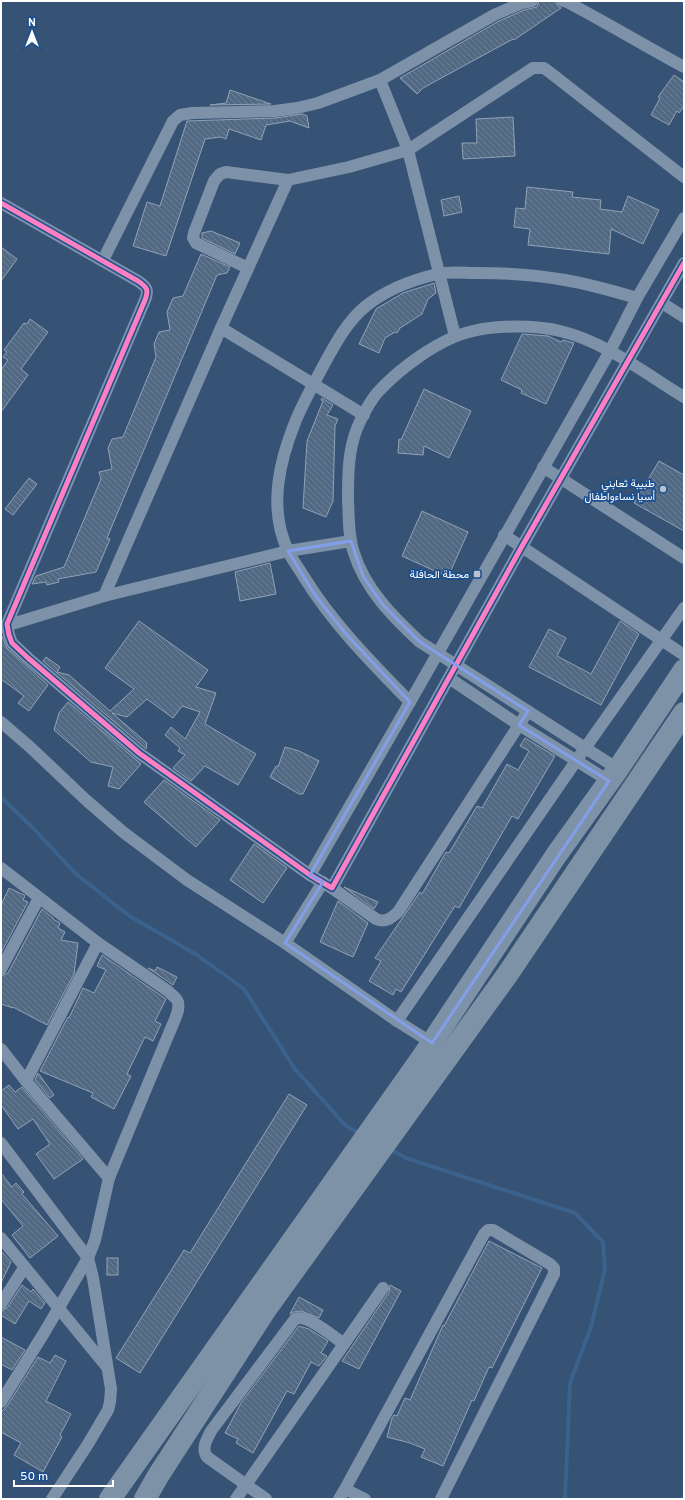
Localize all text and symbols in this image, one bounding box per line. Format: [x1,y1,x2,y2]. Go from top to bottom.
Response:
north arrow [12,12,52,52]
text: N [28,16,36,30]
place label: طبيبة ثعابني أسيا نساءواطفال [585,477,655,504]
marker: طبيبة ثعابني أسيا نساءواطفال [658,484,668,494]
place label: محطة الحافلة [410,568,469,582]
marker: محطة الحافلة [472,569,482,579]
scale bar [14,1462,113,1488]
text: 50 m [20,1469,48,1485]

